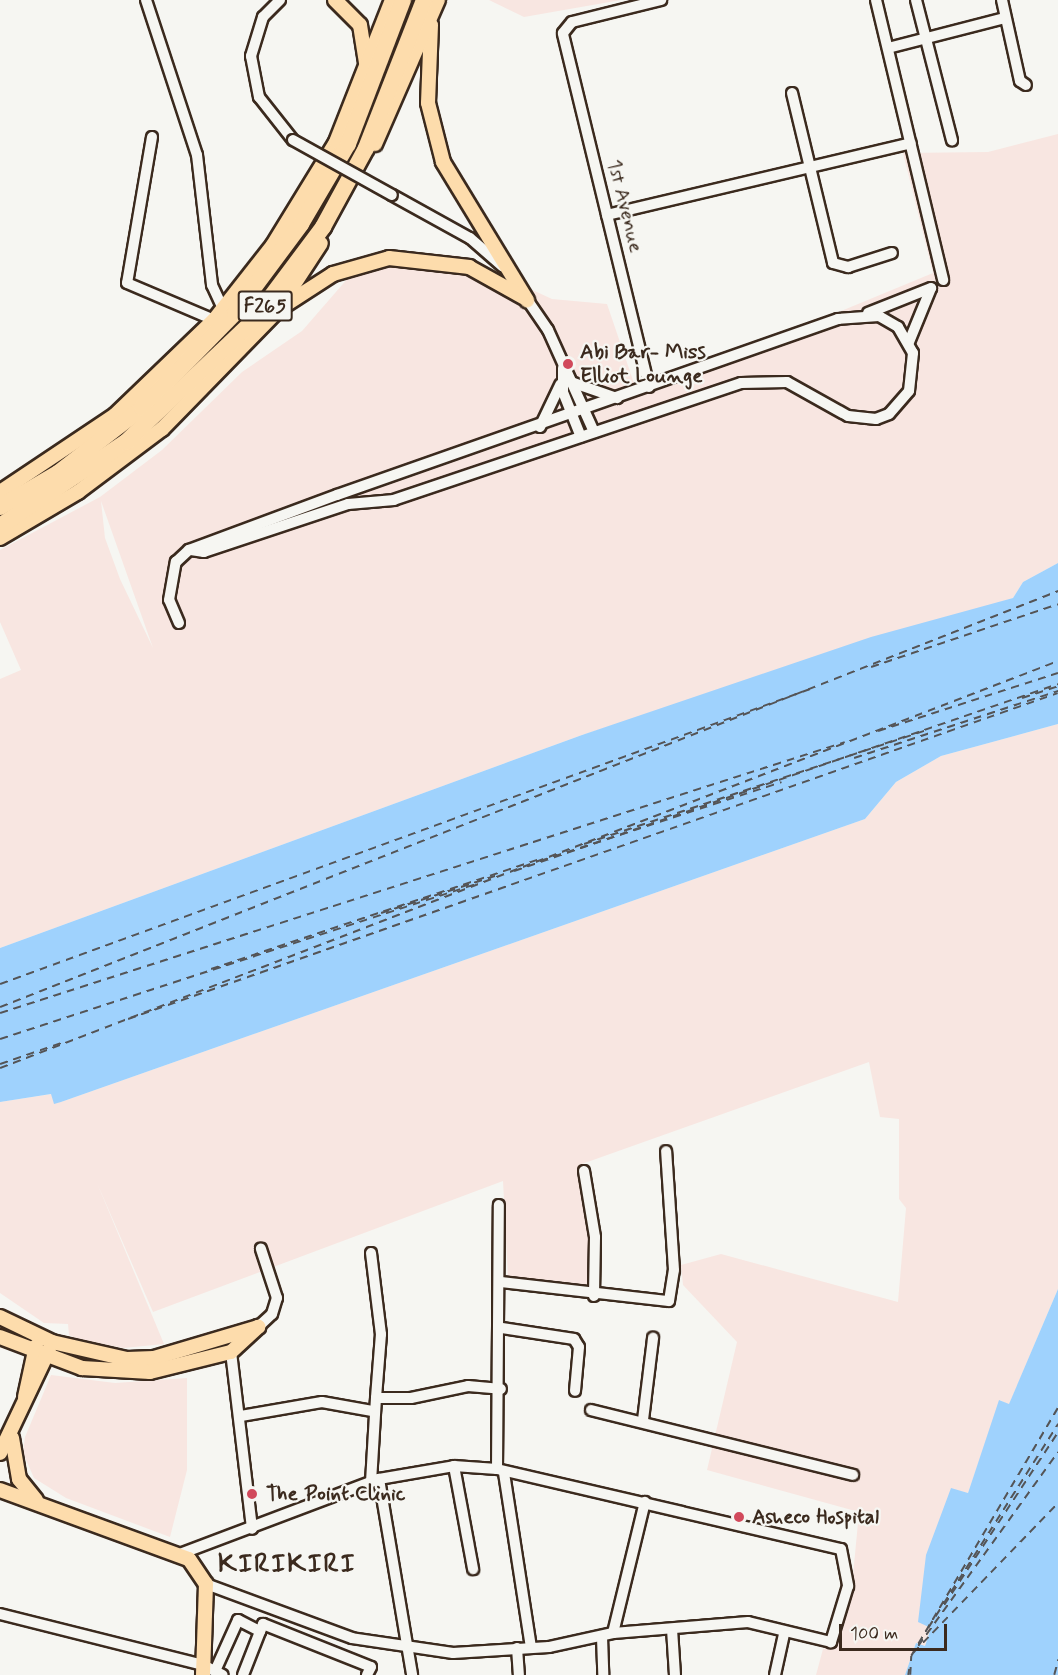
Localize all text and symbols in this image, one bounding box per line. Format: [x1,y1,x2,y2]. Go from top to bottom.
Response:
street label: 1st Avenue [601,157,649,255]
road number: F265 [236,289,294,323]
place label: Abi Bar- Miss Elliot Lounge [580,339,703,389]
marker: Abi Bar- Miss Elliot Lounge [561,357,575,371]
place label: The Point Clinic [266,1481,407,1507]
marker: The Point Clinic [243,1485,261,1503]
place label: Asheco Hospital [752,1504,891,1530]
marker: Asheco Hospital [730,1508,748,1526]
district label: KIRIKIRI [222,1549,352,1581]
scale bar [842,1612,950,1650]
text: 100 m [850,1622,898,1646]

